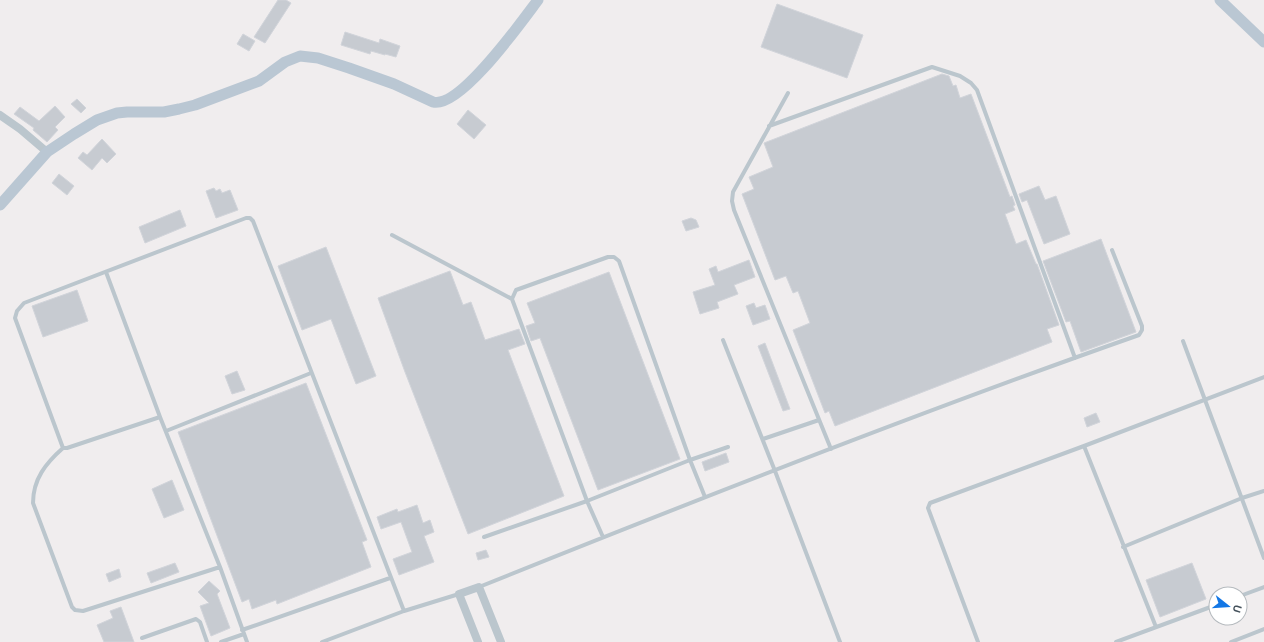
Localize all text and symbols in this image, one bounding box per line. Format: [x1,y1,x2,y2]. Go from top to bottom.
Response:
north arrow [1208,586,1248,626]
text: U [1231,603,1244,614]

